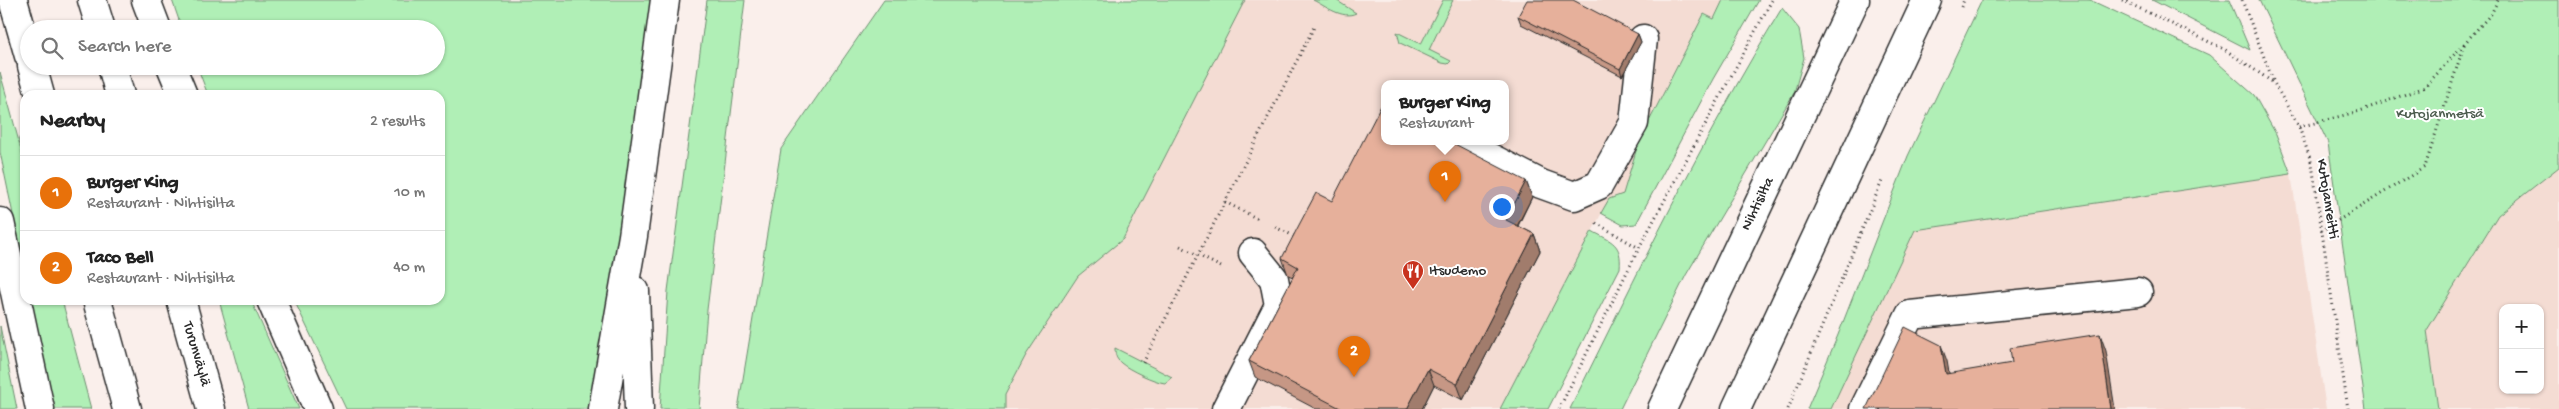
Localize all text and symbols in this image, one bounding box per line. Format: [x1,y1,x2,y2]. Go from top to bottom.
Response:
search box [20,20,445,75]
icon: search [38,34,66,62]
text: Search here [78,36,172,59]
popup [1381,80,1509,145]
text: Burger King [1399,92,1491,115]
park label: Kutojanmetsä [2396,105,2484,123]
text: Nearby [40,110,105,135]
text: 2 results [370,113,425,132]
text: Restaurant [1399,115,1473,134]
street label: Kutojanreitti [2312,158,2342,240]
pin: 1 [1429,161,1461,202]
text: Burger King [87,172,179,195]
street label: Nihtisilta [1737,174,1779,234]
text: 1 [53,184,59,203]
text: 10 m [394,184,425,203]
your location [1489,194,1515,220]
text: Restaurant · Nihtisilta [87,195,235,214]
text: Taco Bell [87,247,154,270]
text: 2 [52,259,60,278]
text: 40 m [393,259,425,278]
restaurant icon: Itsudemo [1401,259,1425,290]
place label: Itsudemo [1429,262,1486,280]
text: Restaurant · Nihtisilta [87,270,235,289]
map controls [2499,304,2544,394]
button: + [2499,304,2544,349]
street label: Turunväylä [178,319,214,389]
pin: 2 [1338,336,1370,377]
button: − [2499,349,2544,394]

